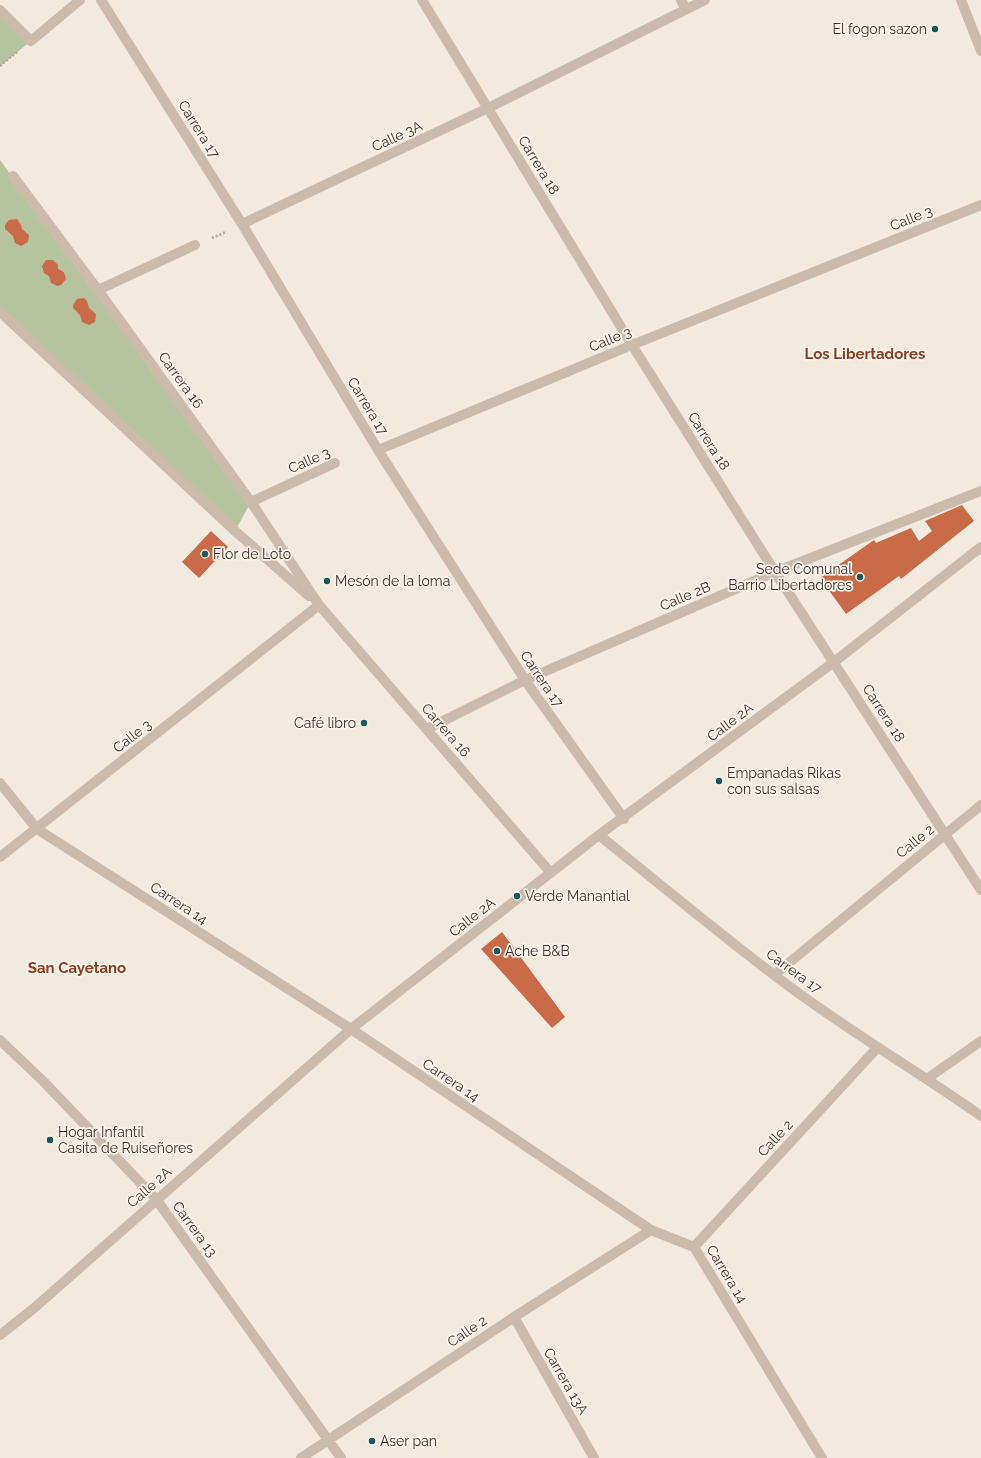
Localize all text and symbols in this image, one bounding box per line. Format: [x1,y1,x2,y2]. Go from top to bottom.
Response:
place label: El fogon sazon [832,21,927,37]
marker: El fogon sazon [930,24,940,34]
street label: Carrera 17 [175,97,223,161]
street label: Calle 3A [369,117,425,155]
street label: Carrera 18 [515,133,563,197]
street label: Calle 3 [888,202,934,234]
street label: Calle 3 [587,323,633,355]
district label: Los Libertadores [805,345,925,363]
street label: Carrera 16 [155,349,207,411]
street label: Carrera 17 [345,374,392,438]
street label: Carrera 18 [685,409,733,473]
street label: Calle 3 [286,444,332,476]
place label: Flor de Loto [213,546,291,562]
marker: Flor de Loto [200,549,210,559]
place label: Sede Comunal Barrio Libertadores [728,561,852,593]
marker: Sede Comunal Barrio Libertadores [855,572,865,582]
place label: Mesón de la loma [335,573,450,589]
marker: Mesón de la loma [322,576,332,586]
street label: Calle 2B [657,578,713,614]
street label: Carrera 17 [517,648,567,711]
street label: Carrera 18 [859,681,909,745]
street label: Calle 2A [704,699,757,744]
street label: Carrera 16 [418,700,474,760]
place label: Café libro [294,715,356,731]
street label: Calle 3 [110,716,154,756]
marker: Café libro [359,718,369,728]
place label: Empanadas Rikas con sus salsas [727,765,841,797]
marker: Empanadas Rikas con sus salsas [714,776,724,786]
street label: Calle 2 [893,821,937,861]
street label: Carrera 14 [147,879,211,928]
place label: Verde Manantial [525,888,630,904]
marker: Verde Manantial [512,891,522,901]
street label: Calle 2A [446,894,498,940]
place label: Ache B&B [505,943,570,959]
marker: Ache B&B [492,946,502,956]
street label: Carrera 17 [763,946,825,997]
district label: San Cayetano [28,959,126,977]
street label: Carrera 14 [420,1055,483,1105]
street label: Calle 2 [754,1116,796,1160]
place label: Hogar Infantil Casita de Ruiseñores [58,1124,193,1156]
marker: Hogar Infantil Casita de Ruiseñores [45,1135,55,1145]
street label: Calle 2A [124,1163,175,1211]
street label: Carrera 13 [170,1198,220,1260]
street label: Carrera 14 [703,1242,751,1306]
street label: Calle 2 [444,1312,490,1350]
street label: Carrera 13A [541,1345,592,1418]
place label: Aser pan [380,1433,437,1449]
marker: Aser pan [367,1436,377,1446]

